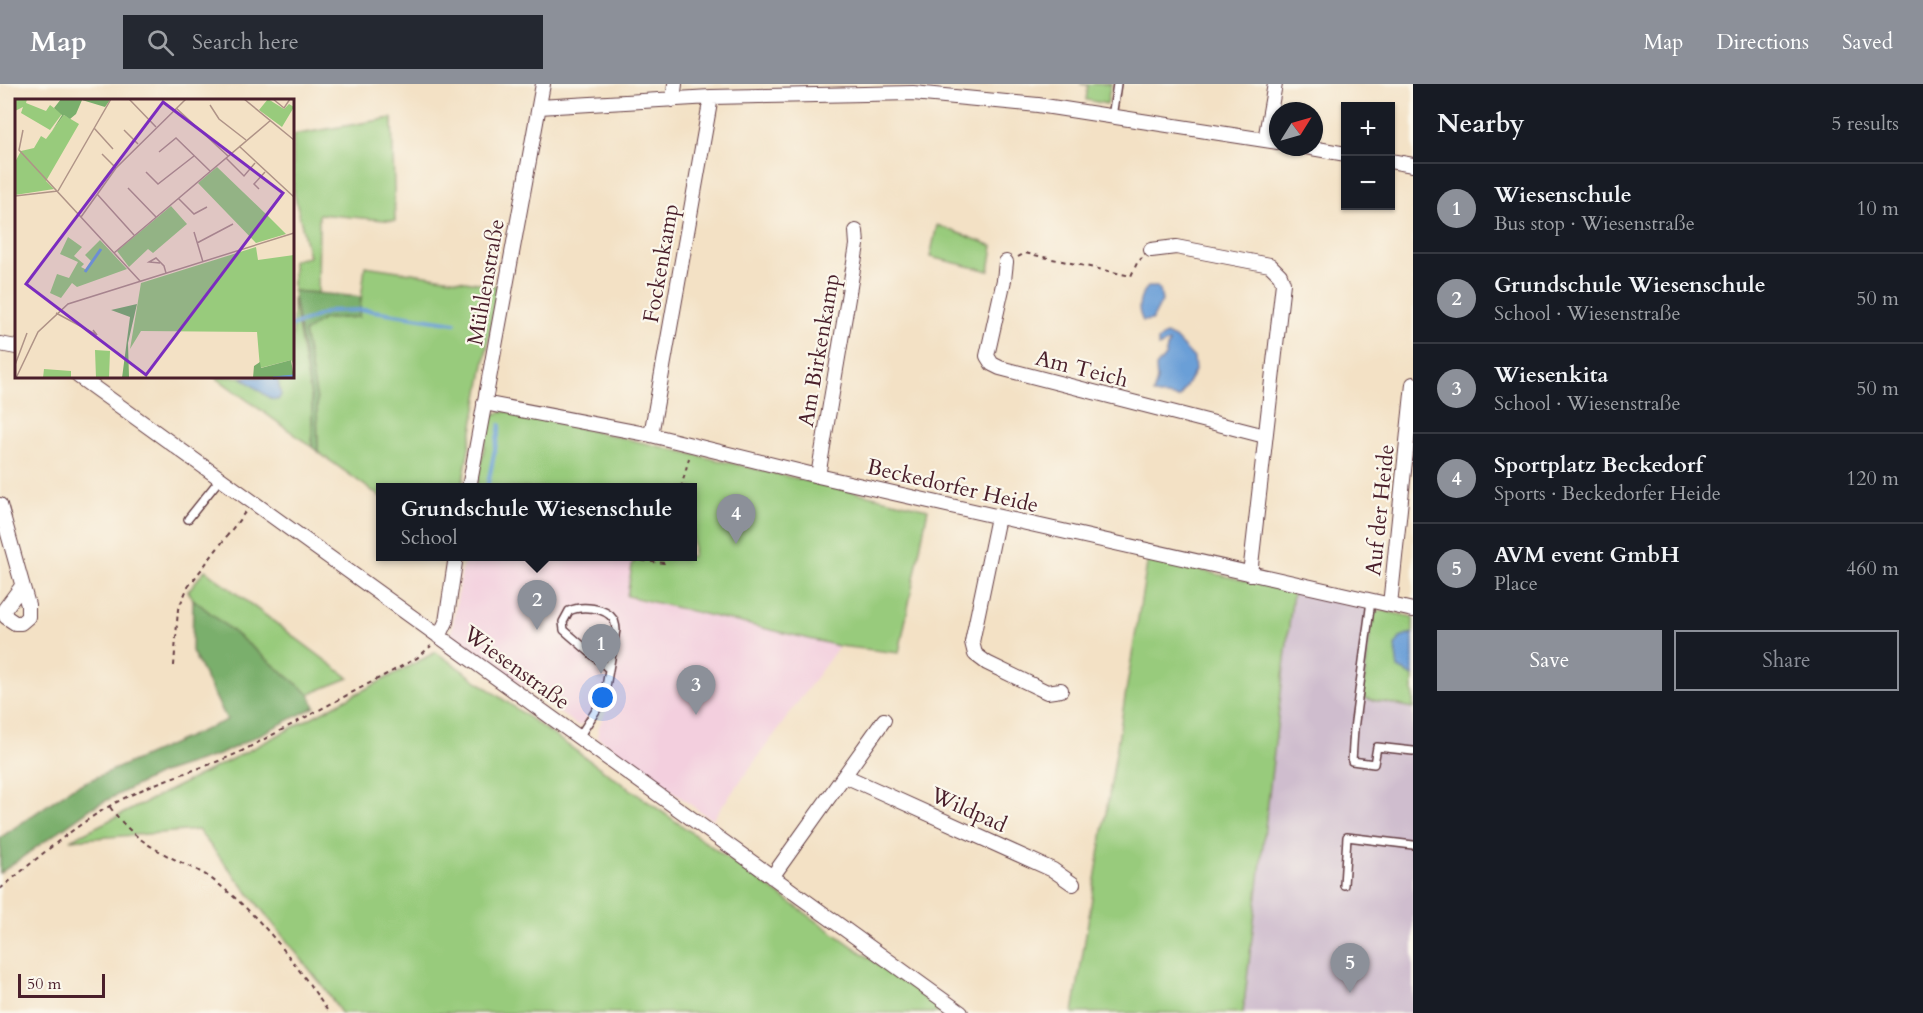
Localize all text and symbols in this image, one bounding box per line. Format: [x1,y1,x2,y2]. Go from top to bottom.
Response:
search box [123,15,543,69]
text: Map [30,23,87,61]
icon: search [144,26,177,59]
text: Search here [192,27,299,57]
text: Map [1643,28,1683,57]
text: Directions [1716,28,1809,57]
text: Saved [1842,28,1893,57]
inset map [15,99,294,378]
north arrow [1269,102,1323,156]
map controls [1341,102,1395,210]
button: + [1341,102,1395,156]
text: Nearby [1437,106,1525,141]
text: 5 results [1831,110,1899,137]
button: − [1341,156,1395,210]
text: Wiesenschule [1494,180,1632,210]
text: 1 [1451,195,1462,222]
text: 10 m [1856,195,1899,222]
street label: Fockenkamp [636,201,686,325]
text: Bus stop · Wiesenstraße [1494,210,1695,237]
street label: Mühlenstraße [460,217,512,348]
text: Grundschule Wiesenschule [1494,270,1766,300]
street label: Am Birkenkamp [791,271,847,429]
text: 2 [1451,285,1462,312]
text: 50 m [1856,285,1899,312]
text: School · Wiesenstraße [1494,300,1681,327]
street label: Am Teich [1032,343,1131,395]
text: Wiesenkita [1494,360,1608,390]
text: 3 [1451,375,1462,402]
text: 50 m [1856,375,1899,402]
text: School · Wiesenstraße [1494,390,1681,417]
street label: Auf der Heide [1358,443,1402,577]
text: Sportplatz Beckedorf [1494,450,1703,480]
street label: Beckedorfer Heide [864,452,1042,520]
text: 4 [1451,465,1462,492]
text: 120 m [1846,465,1899,492]
text: Sports · Beckedorfer Heide [1494,480,1721,507]
popup [376,483,697,561]
text: Grundschule Wiesenschule [401,494,672,524]
pin: 4 [716,494,756,544]
text: School [401,524,458,551]
text: AVM event GmbH [1494,540,1680,570]
text: 5 [1451,555,1462,582]
text: 460 m [1846,555,1899,582]
text: Place [1494,570,1538,597]
pin: 2 [518,580,556,630]
street label: Wiesenstraße [456,618,576,717]
pin: 1 [582,624,620,674]
button: Save [1437,630,1662,691]
button: Share [1674,630,1899,691]
pin: 3 [676,666,716,715]
your location [588,683,617,712]
street label: Wildpad [925,779,1012,840]
pin: 5 [1330,944,1370,993]
scale bar [18,971,105,998]
text: 50 m [27,973,61,995]

